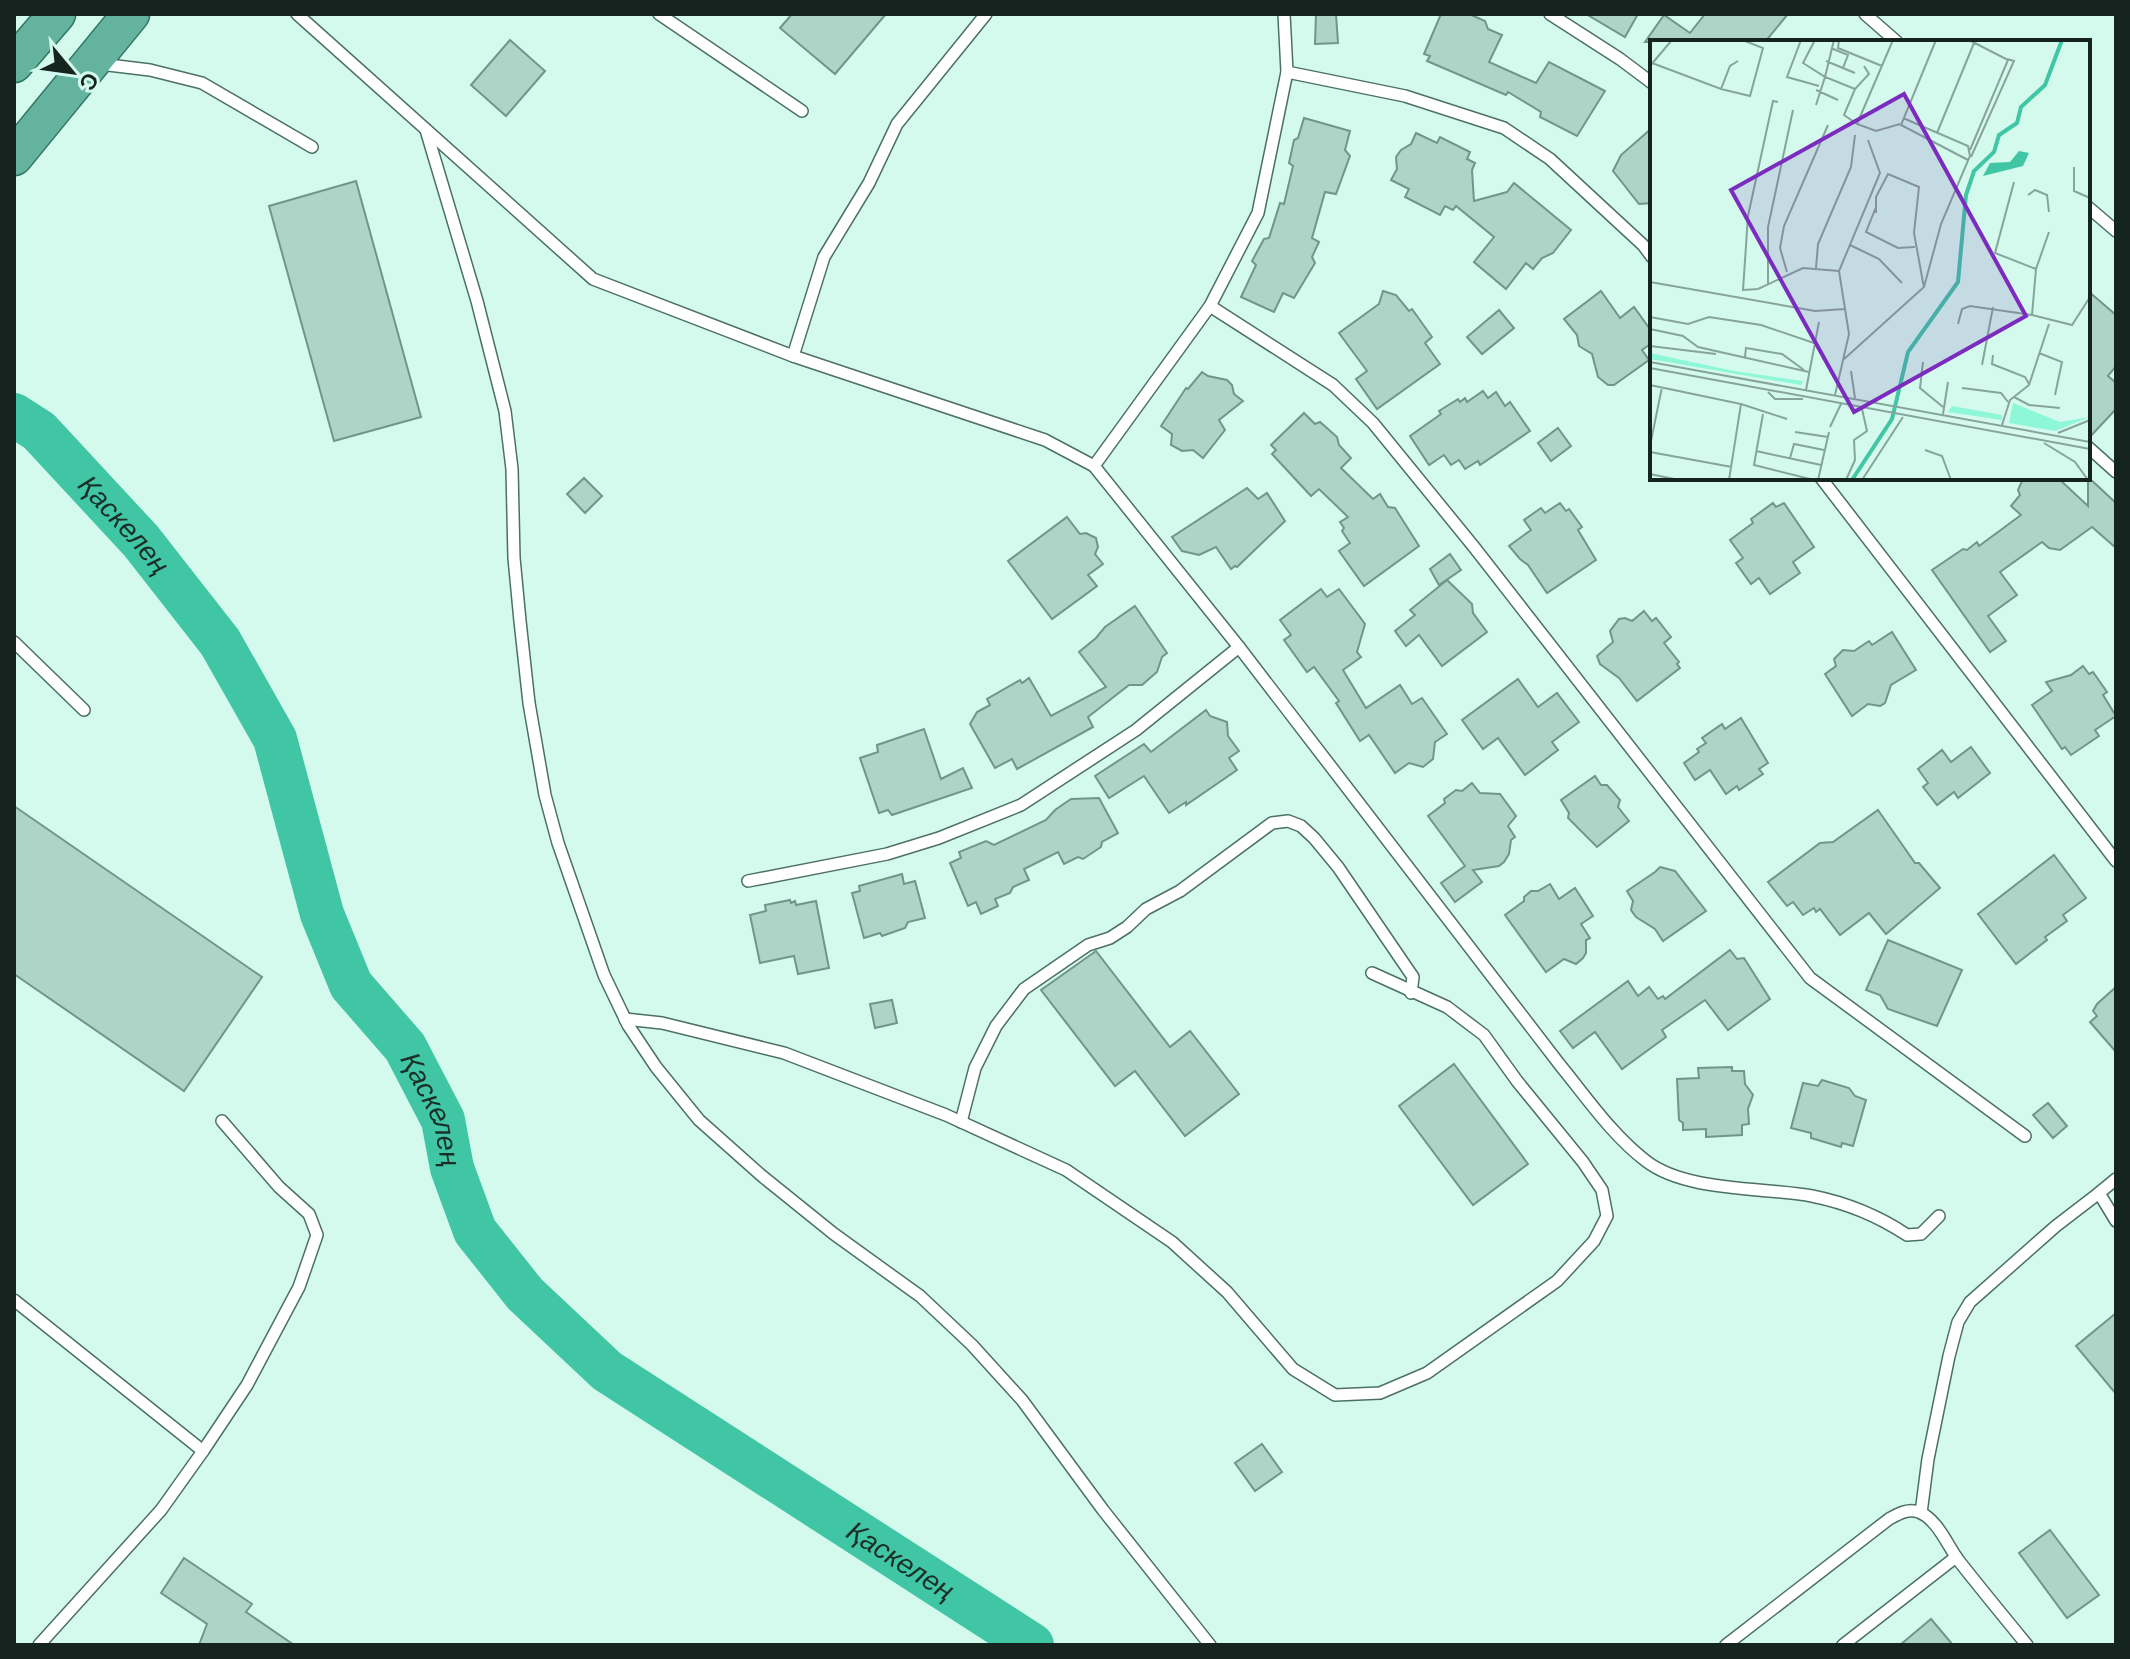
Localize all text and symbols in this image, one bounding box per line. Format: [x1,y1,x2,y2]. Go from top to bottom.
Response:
north arrow [32,32,112,112]
inset map [1650,40,2090,480]
text: С [72,67,106,96]
water label: Қаскелең [70,467,178,582]
water label: Қаскелең [392,1046,469,1169]
water label: Қаскелең [840,1512,961,1609]

